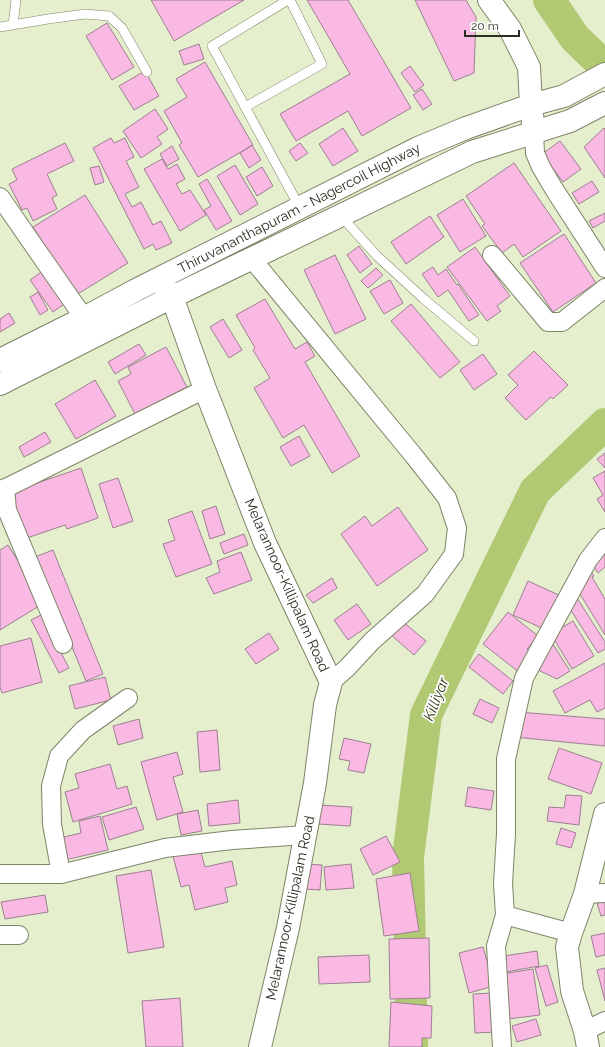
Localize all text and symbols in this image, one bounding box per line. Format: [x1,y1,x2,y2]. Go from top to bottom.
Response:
scale bar [465,12,519,38]
text: 20 m [471,19,499,33]
street label: Thiruvananthapuram - Nagercoil Highway [175,139,423,276]
street label: Melarannoor-Killipalam Road [241,496,333,674]
water label: Killiyar [419,674,453,723]
street label: Melarannoor-Killipalam Road [263,814,317,1002]

